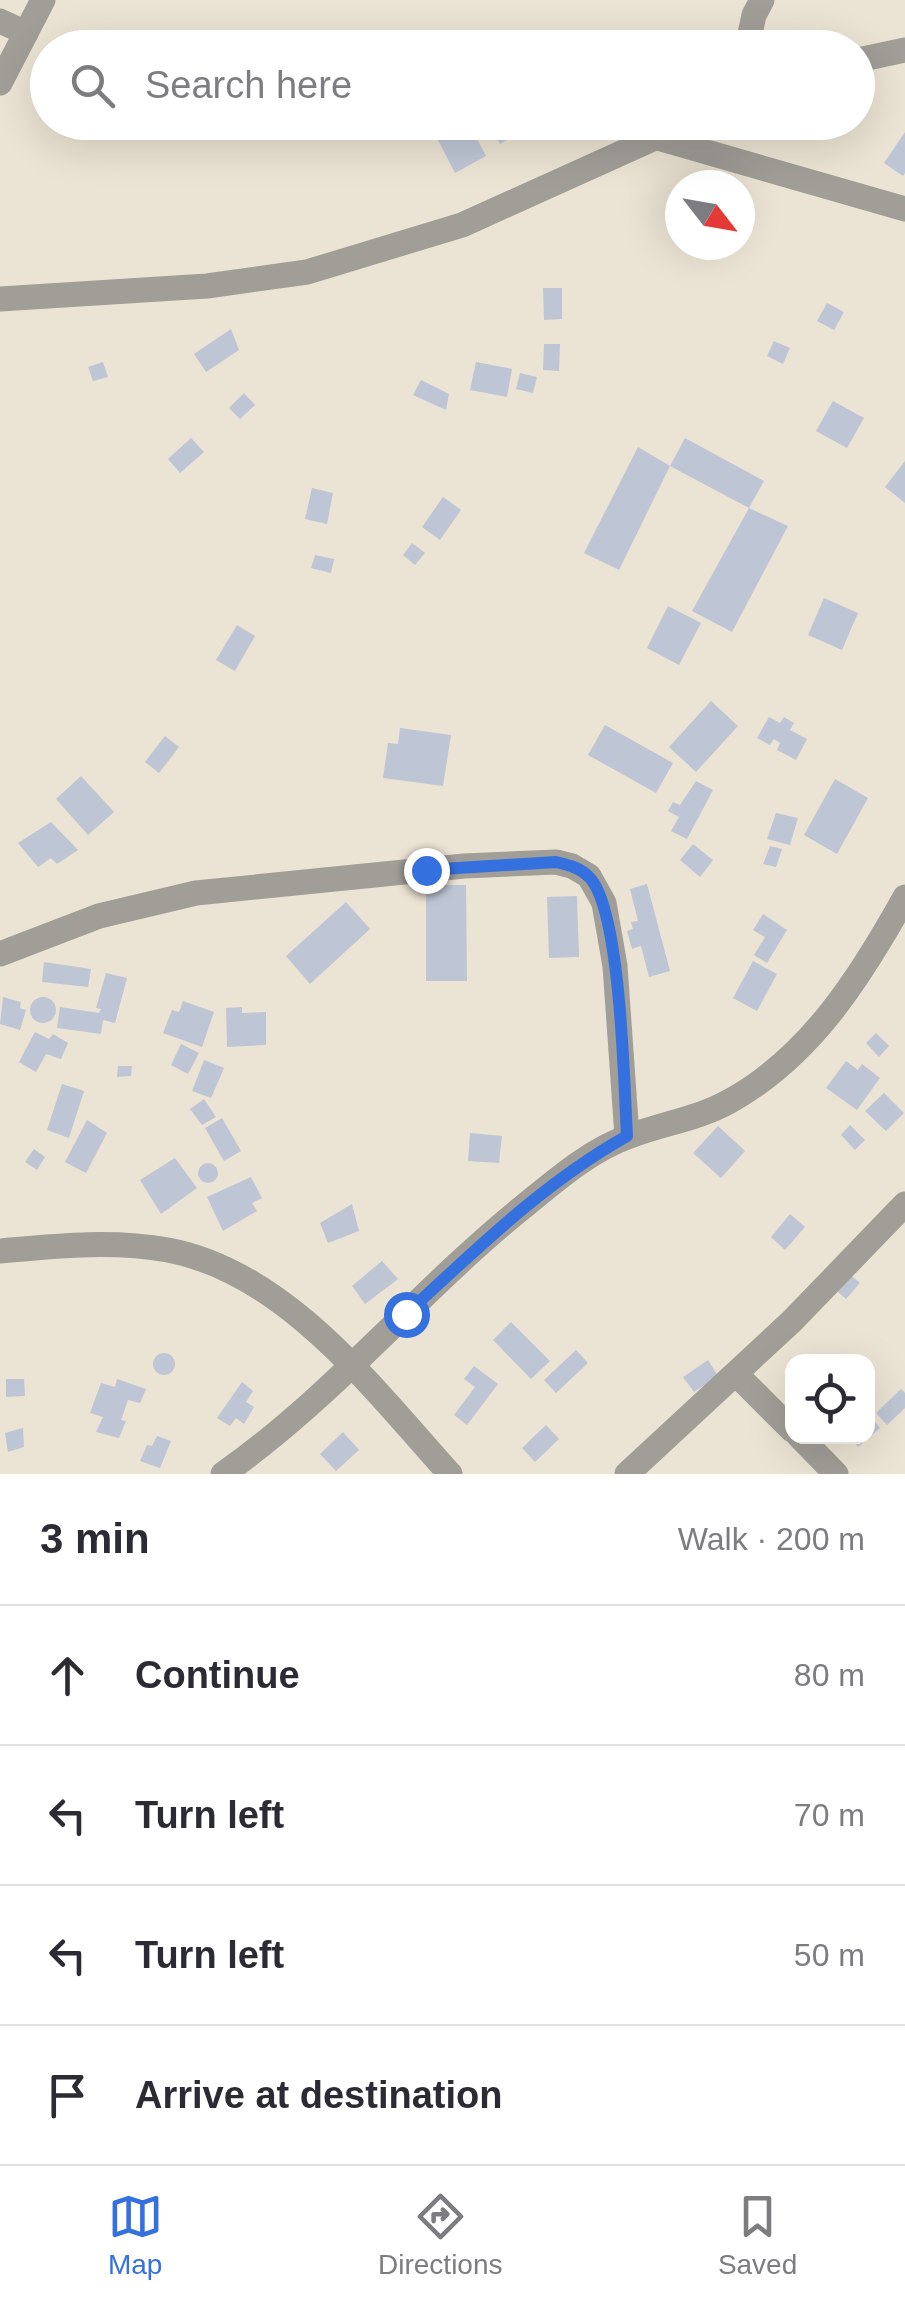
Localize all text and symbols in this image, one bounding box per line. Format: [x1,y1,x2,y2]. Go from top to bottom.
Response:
search box [30,30,875,140]
icon: search [65,58,120,113]
text: Search here [145,64,352,106]
north arrow [665,170,755,260]
route end [404,848,450,894]
route start [384,1292,430,1338]
map controls [785,1354,875,1444]
button: locate [785,1354,875,1444]
text: 3 min [40,1515,150,1562]
text: Walk · 200 m [678,1521,865,1557]
icon: ahead [40,1648,95,1703]
text: Continue [135,1654,300,1696]
text: 80 m [794,1657,865,1693]
icon: left [40,1788,95,1843]
text: Turn left [135,1794,284,1836]
text: 70 m [794,1797,865,1833]
icon: left [40,1928,95,1983]
text: Turn left [135,1934,284,1976]
text: 50 m [794,1937,865,1973]
icon: arrive [40,2068,95,2123]
text: Arrive at destination [135,2074,502,2116]
tab: Map [108,2189,163,2281]
tab: Directions [378,2189,503,2281]
tab: Saved [718,2189,797,2281]

